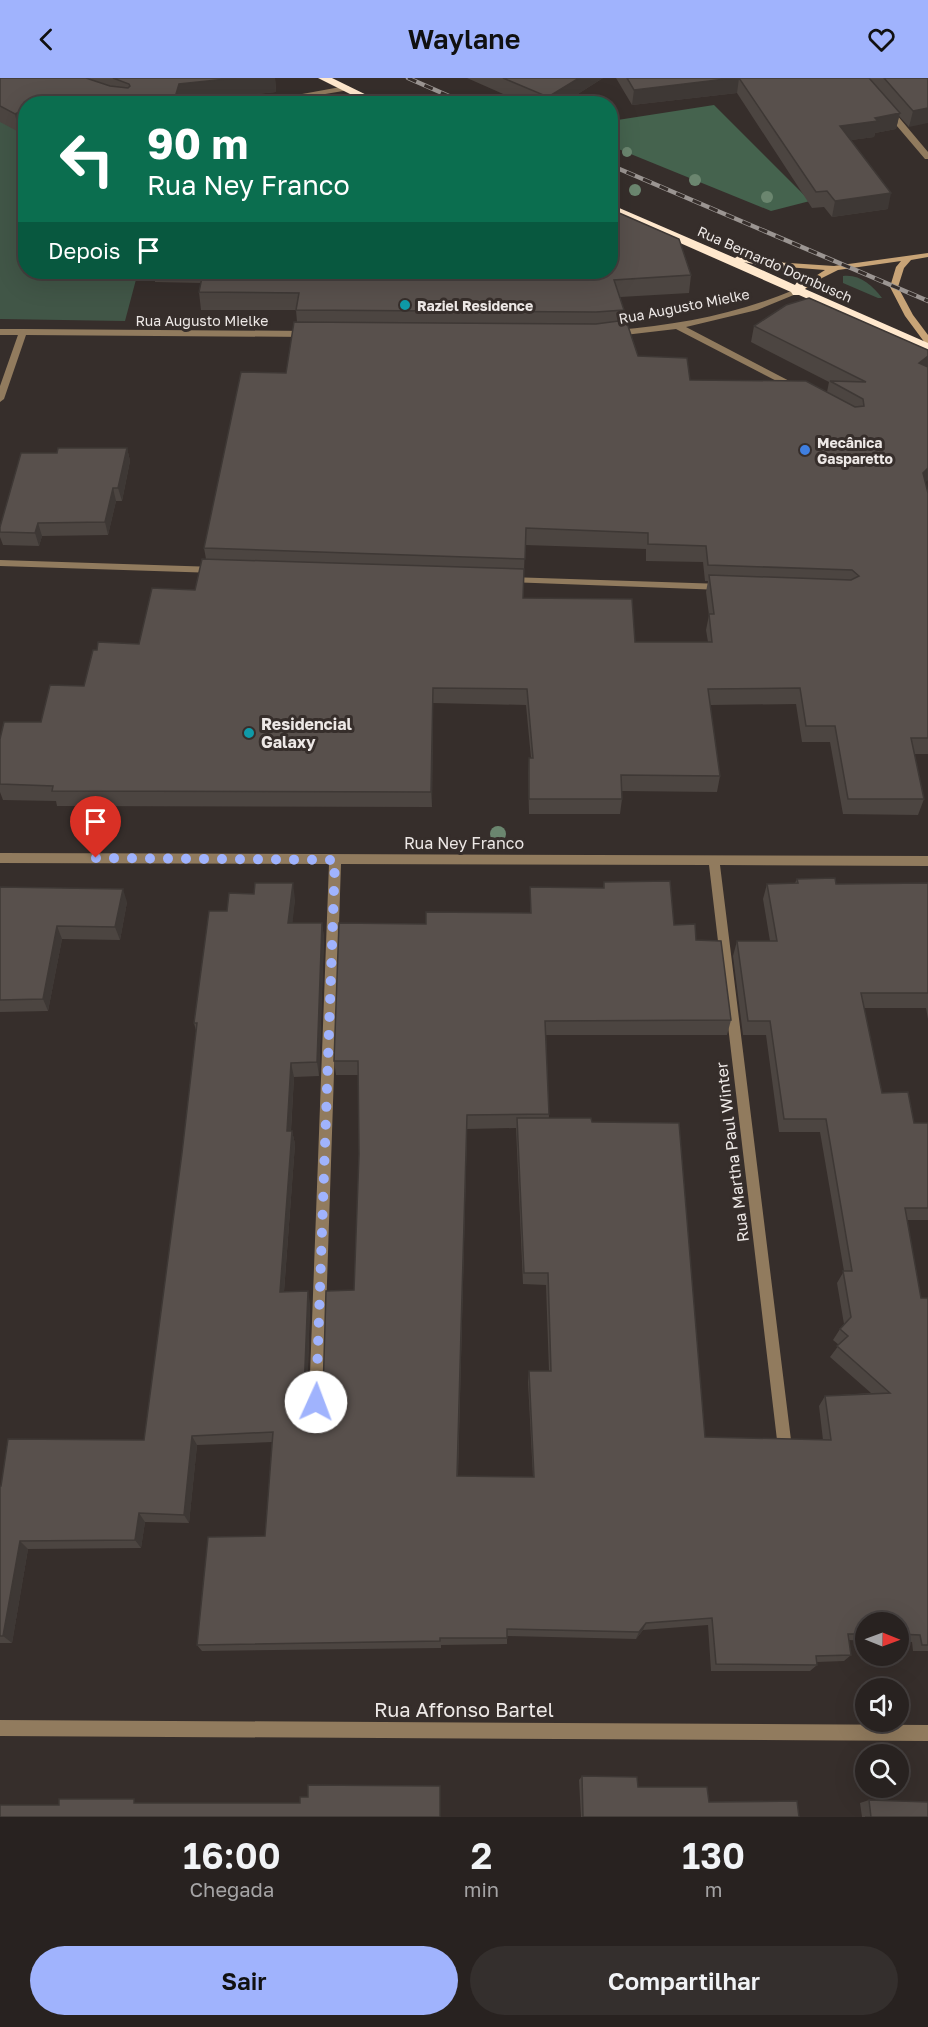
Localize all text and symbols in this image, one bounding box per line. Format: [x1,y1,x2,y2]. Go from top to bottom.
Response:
icon: back [30,23,63,56]
text: Waylane [408,23,520,55]
icon: heart [865,23,898,56]
text: 90 m [147,118,248,168]
icon: left [48,120,126,198]
text: Rua Ney Franco [147,169,350,201]
street label: Rua Bernardo Dornbusch [695,222,855,306]
icon: arrive [132,234,165,267]
text: Depois [48,237,120,264]
street label: Rua Augusto Mielke [617,285,751,327]
place label: Raziel Residence [417,297,533,314]
marker: Raziel Residence [398,298,412,312]
street label: Rua Augusto Mielke [136,312,268,329]
place label: Mecânica Gasparetto [817,434,893,467]
marker: Mecânica Gasparetto [798,443,812,457]
place label: Residencial Galaxy [261,714,352,752]
marker: Residencial Galaxy [242,726,256,740]
pin [70,796,121,858]
icon: arrive [79,805,112,838]
street label: Rua Ney Franco [404,833,524,853]
street label: Rua Martha Paul Winter [711,1061,753,1243]
position arrow [284,1370,348,1434]
north arrow [855,1612,909,1666]
map controls [855,1612,909,1798]
button: sound [855,1678,909,1732]
street label: Rua Affonso Bartel [374,1697,554,1721]
button: search [855,1744,909,1798]
text: 16:00 [183,1834,281,1877]
text: 2 [471,1834,492,1877]
text: 130 [682,1834,745,1877]
text: Chegada [190,1877,274,1901]
text: min [464,1877,499,1901]
text: m [705,1877,722,1901]
button: Sair [30,1946,458,2015]
button: Compartilhar [470,1946,898,2015]

